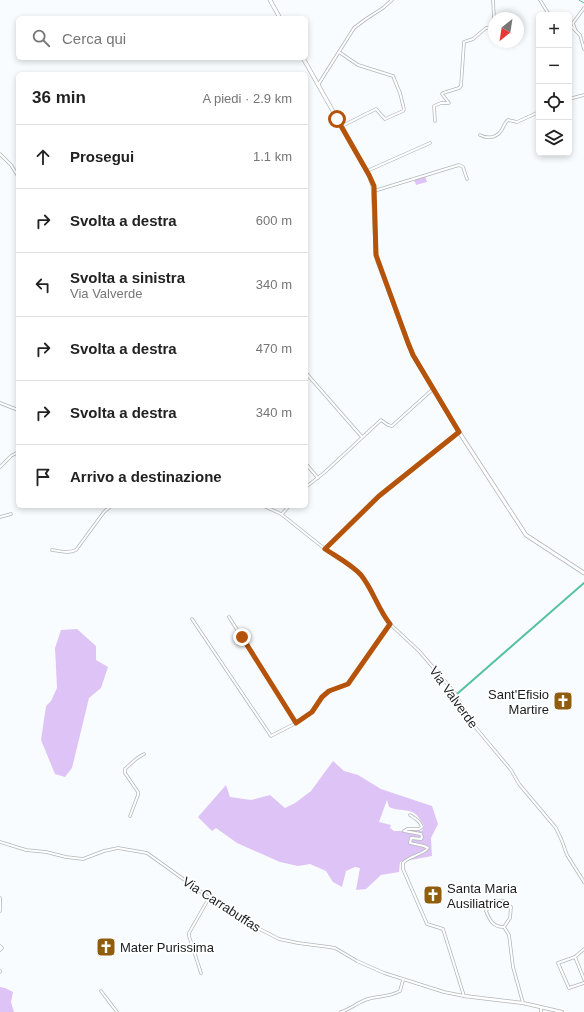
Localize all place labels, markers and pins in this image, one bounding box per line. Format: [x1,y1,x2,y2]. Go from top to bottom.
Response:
place label: Sant'Efisio Martire [488,687,549,717]
church icon: Sant'Efisio Martire [552,690,574,712]
place label: Santa Maria Ausiliatrice [447,881,518,911]
church icon: Santa Maria Ausiliatrice [422,884,444,906]
church icon: Mater Purissima [95,936,117,958]
place label: Mater Purissima [120,940,215,955]

